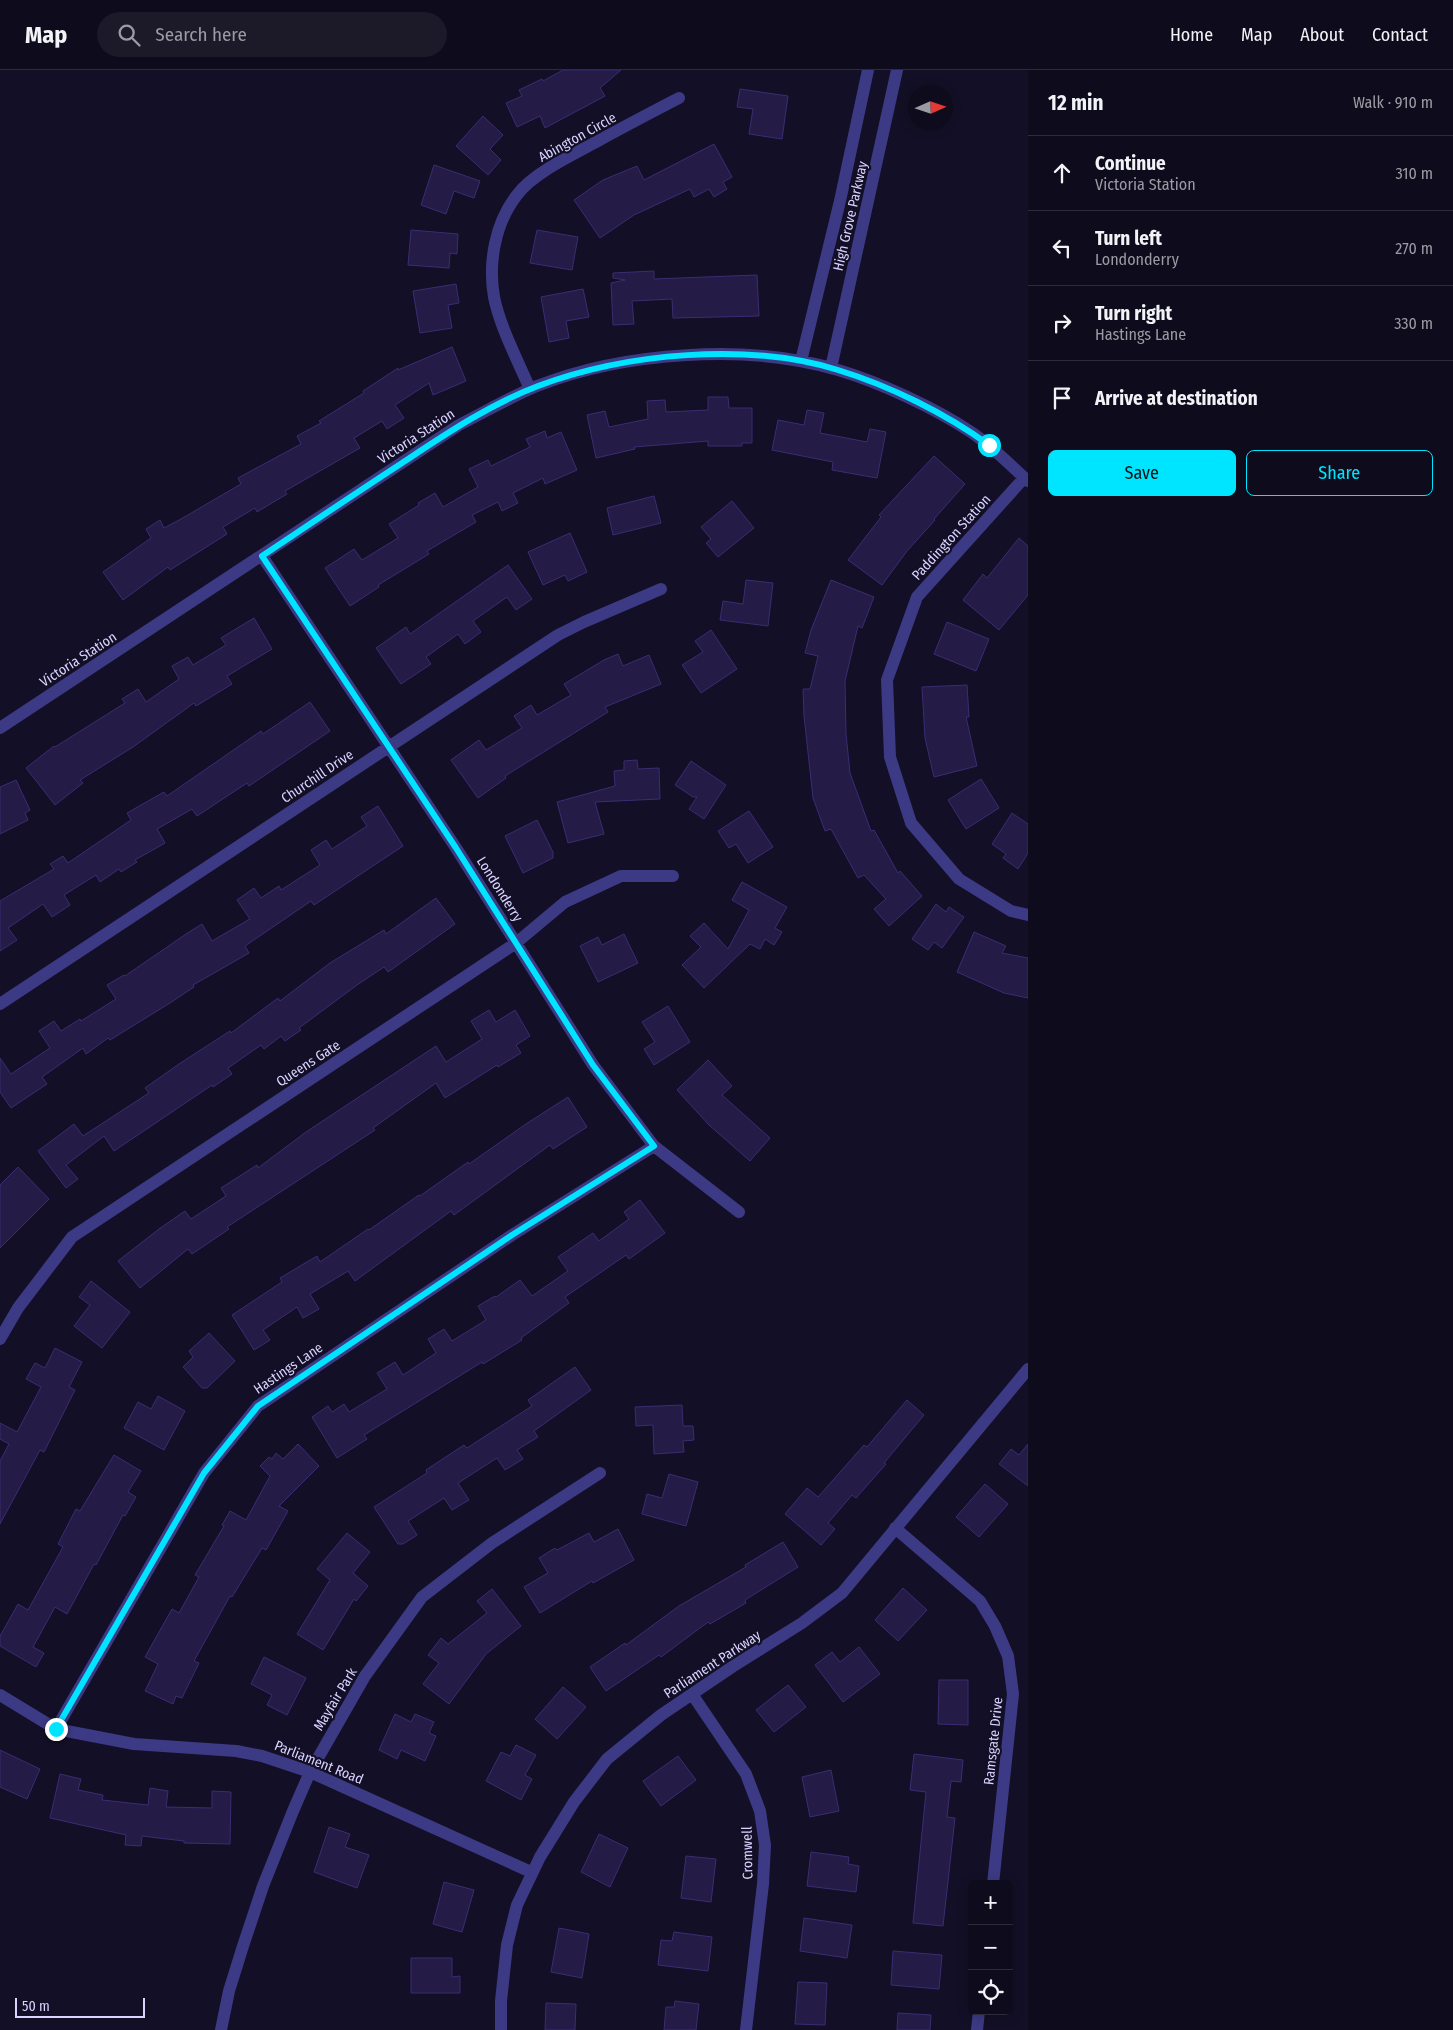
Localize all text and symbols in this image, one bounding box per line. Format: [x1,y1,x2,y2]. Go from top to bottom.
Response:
search box [97,12,447,57]
text: Map [25,21,67,49]
icon: search [115,21,143,49]
text: Search here [155,23,247,46]
text: Home [1170,24,1213,46]
text: Map [1241,24,1272,46]
text: About [1300,24,1344,46]
text: Contact [1372,24,1428,46]
north arrow [908,85,953,130]
text: 12 min [1048,90,1103,116]
text: Walk · 910 m [1353,93,1433,112]
street label: Abington Circle [535,109,619,166]
text: Continue [1095,152,1166,175]
street label: High Grove Parkway [830,159,872,273]
icon: ahead [1048,159,1076,187]
text: 310 m [1396,164,1433,183]
text: Victoria Station [1095,175,1196,194]
text: Turn left [1095,227,1162,250]
icon: left [1048,234,1076,262]
text: 270 m [1395,239,1433,258]
text: Londonderry [1095,250,1179,269]
text: Turn right [1095,302,1172,325]
icon: right [1048,309,1076,337]
text: 330 m [1394,314,1433,333]
text: Hastings Lane [1095,325,1186,344]
icon: arrive [1048,384,1076,412]
text: Arrive at destination [1095,387,1258,410]
street label: Victoria Station [375,405,458,468]
route start [978,434,1001,457]
button: Save [1048,450,1236,496]
button: Share [1246,450,1433,496]
street label: Paddington Station [908,491,994,584]
street label: Victoria Station [37,628,120,691]
street label: Churchill Drive [278,746,357,807]
street label: Londonderry [473,854,527,925]
street label: Queens Gate [273,1036,343,1090]
street label: Hastings Lane [250,1339,326,1398]
street label: Parliament Parkway [661,1626,765,1702]
street label: Mayfair Park [310,1664,361,1734]
street label: Ramsgate Drive [980,1696,1007,1786]
route end [45,1718,68,1741]
street label: Parliament Road [272,1737,366,1788]
street label: Cromwell [739,1826,756,1880]
map controls [968,1880,1013,2015]
button: + [968,1880,1013,1925]
button: − [968,1925,1013,1970]
button: locate [968,1970,1013,2015]
scale bar [15,1995,145,2018]
text: 50 m [22,1998,50,2015]

